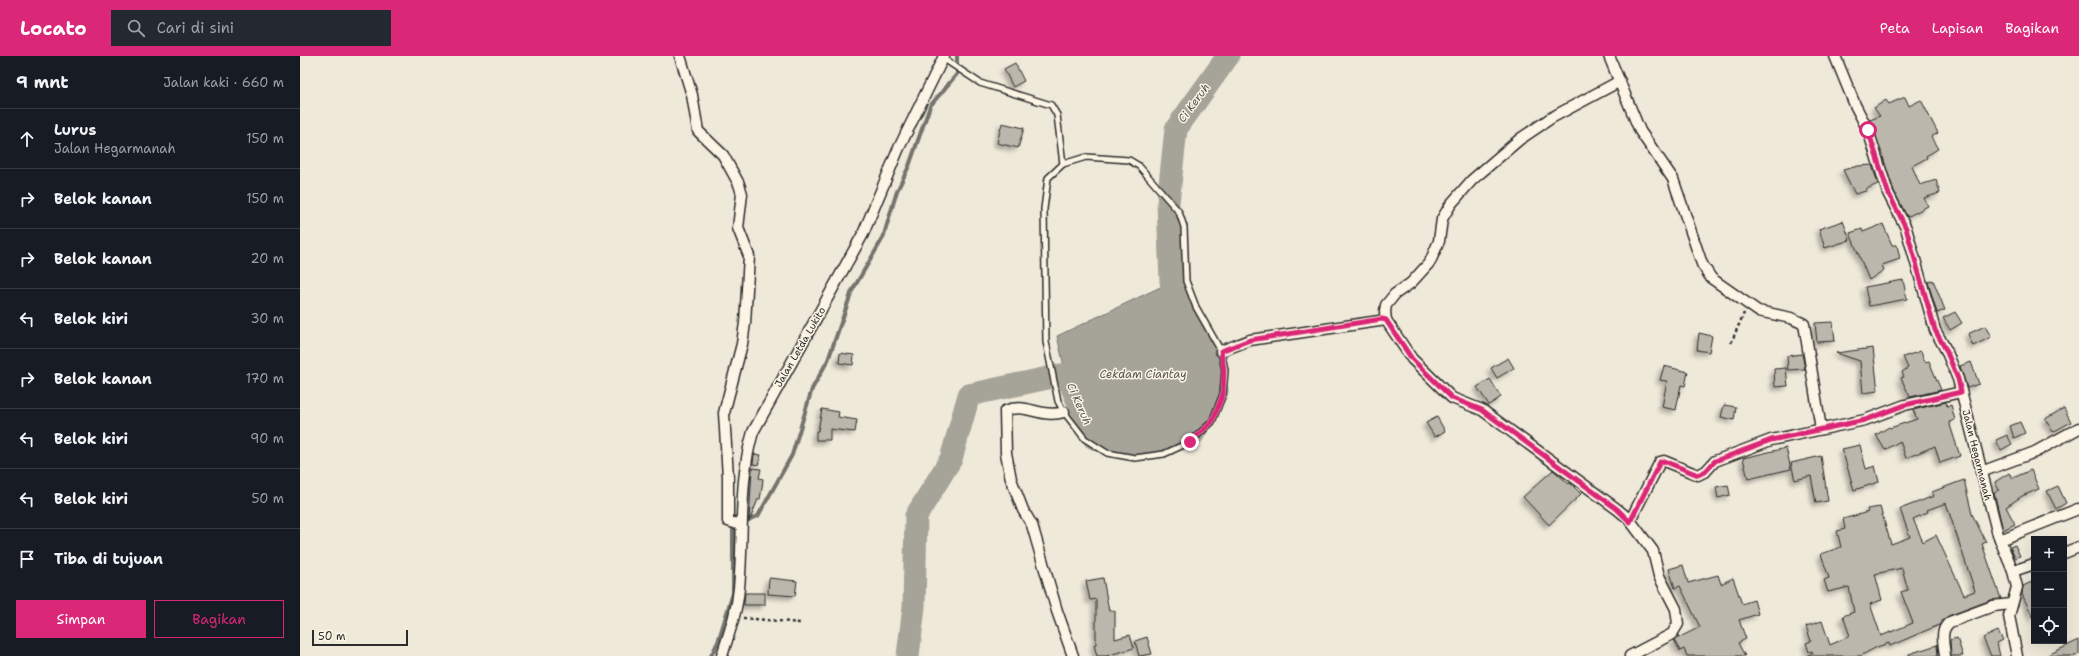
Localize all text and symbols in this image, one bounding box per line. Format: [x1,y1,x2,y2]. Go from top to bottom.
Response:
search box [111,10,391,46]
text: Locato [20,16,87,41]
icon: search [125,17,147,39]
text: Cari di sini [157,18,234,38]
text: Peta [1880,19,1910,37]
text: Lapisan [1932,19,1983,37]
text: Bagikan [2005,19,2059,37]
text: 9 mnt [16,71,69,93]
text: Jalan kaki · 660 m [163,74,284,91]
water label: Ci Keruh [1175,80,1213,126]
text: Lurus [54,120,96,140]
route start [1859,121,1877,139]
icon: ahead [16,128,38,150]
text: 150 m [246,130,284,147]
text: Jalan Hegarmanah [54,140,176,157]
icon: right [16,188,38,210]
text: Belok kanan [54,189,152,209]
text: 150 m [246,190,284,207]
icon: right [16,248,38,270]
text: Belok kanan [54,249,152,269]
text: 20 m [251,250,284,267]
street label: Jalan Letda Lukito [772,304,828,390]
icon: left [16,308,38,330]
text: Belok kiri [54,309,128,329]
text: 30 m [250,310,284,327]
water label: Cekdam Ciantay [1099,367,1187,382]
icon: right [16,368,38,390]
text: Belok kanan [54,369,152,389]
text: 170 m [246,370,284,387]
water label: Ci Keruh [1063,380,1095,428]
street label: Jalan Hegarmanah [1959,408,1995,502]
icon: left [16,428,38,450]
text: Belok kiri [54,429,128,449]
text: 90 m [250,430,284,447]
route end [1181,433,1199,451]
icon: left [16,488,38,510]
text: Belok kiri [54,489,128,509]
text: 50 m [251,490,284,507]
map controls [2031,536,2067,644]
button: + [2031,536,2067,572]
icon: arrive [16,548,38,570]
text: Tiba di tujuan [54,549,163,569]
button: − [2031,572,2067,608]
button: Simpan [16,600,146,638]
button: Bagikan [154,600,284,638]
button: locate [2031,608,2067,644]
scale bar [312,628,408,647]
text: 50 m [318,629,346,644]

